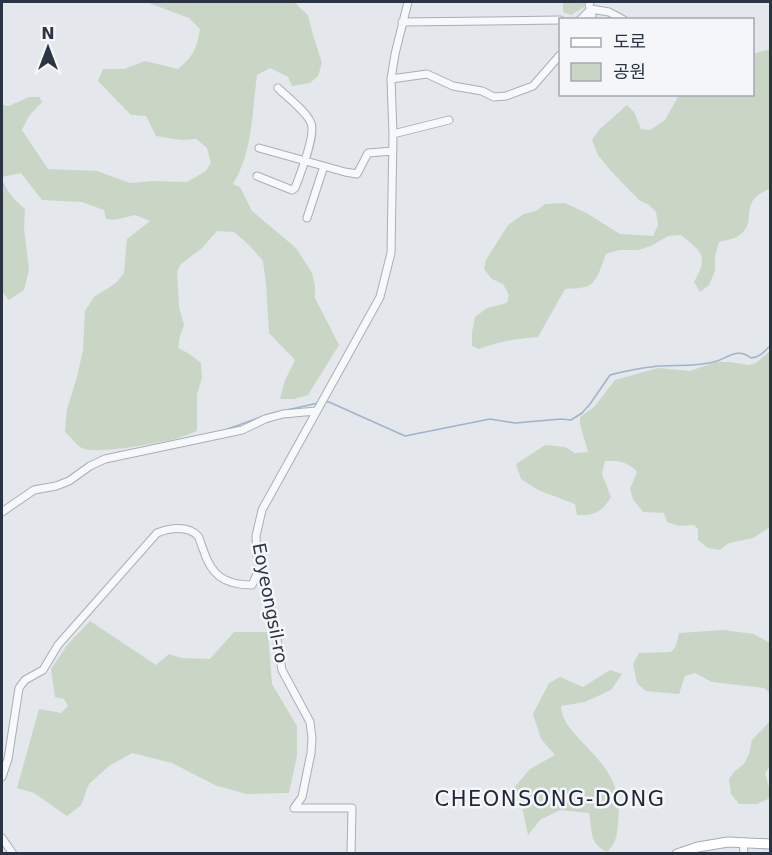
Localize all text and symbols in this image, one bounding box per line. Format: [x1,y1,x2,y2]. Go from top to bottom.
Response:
north arrow [18,18,78,78]
legend [559,18,754,96]
text: N [41,24,55,43]
text: 도로 [613,31,646,52]
text: 공원 [613,61,646,82]
street label: Eoyeongsil-ro [249,541,292,665]
district label: CHEONSONG-DONG [434,787,666,811]

